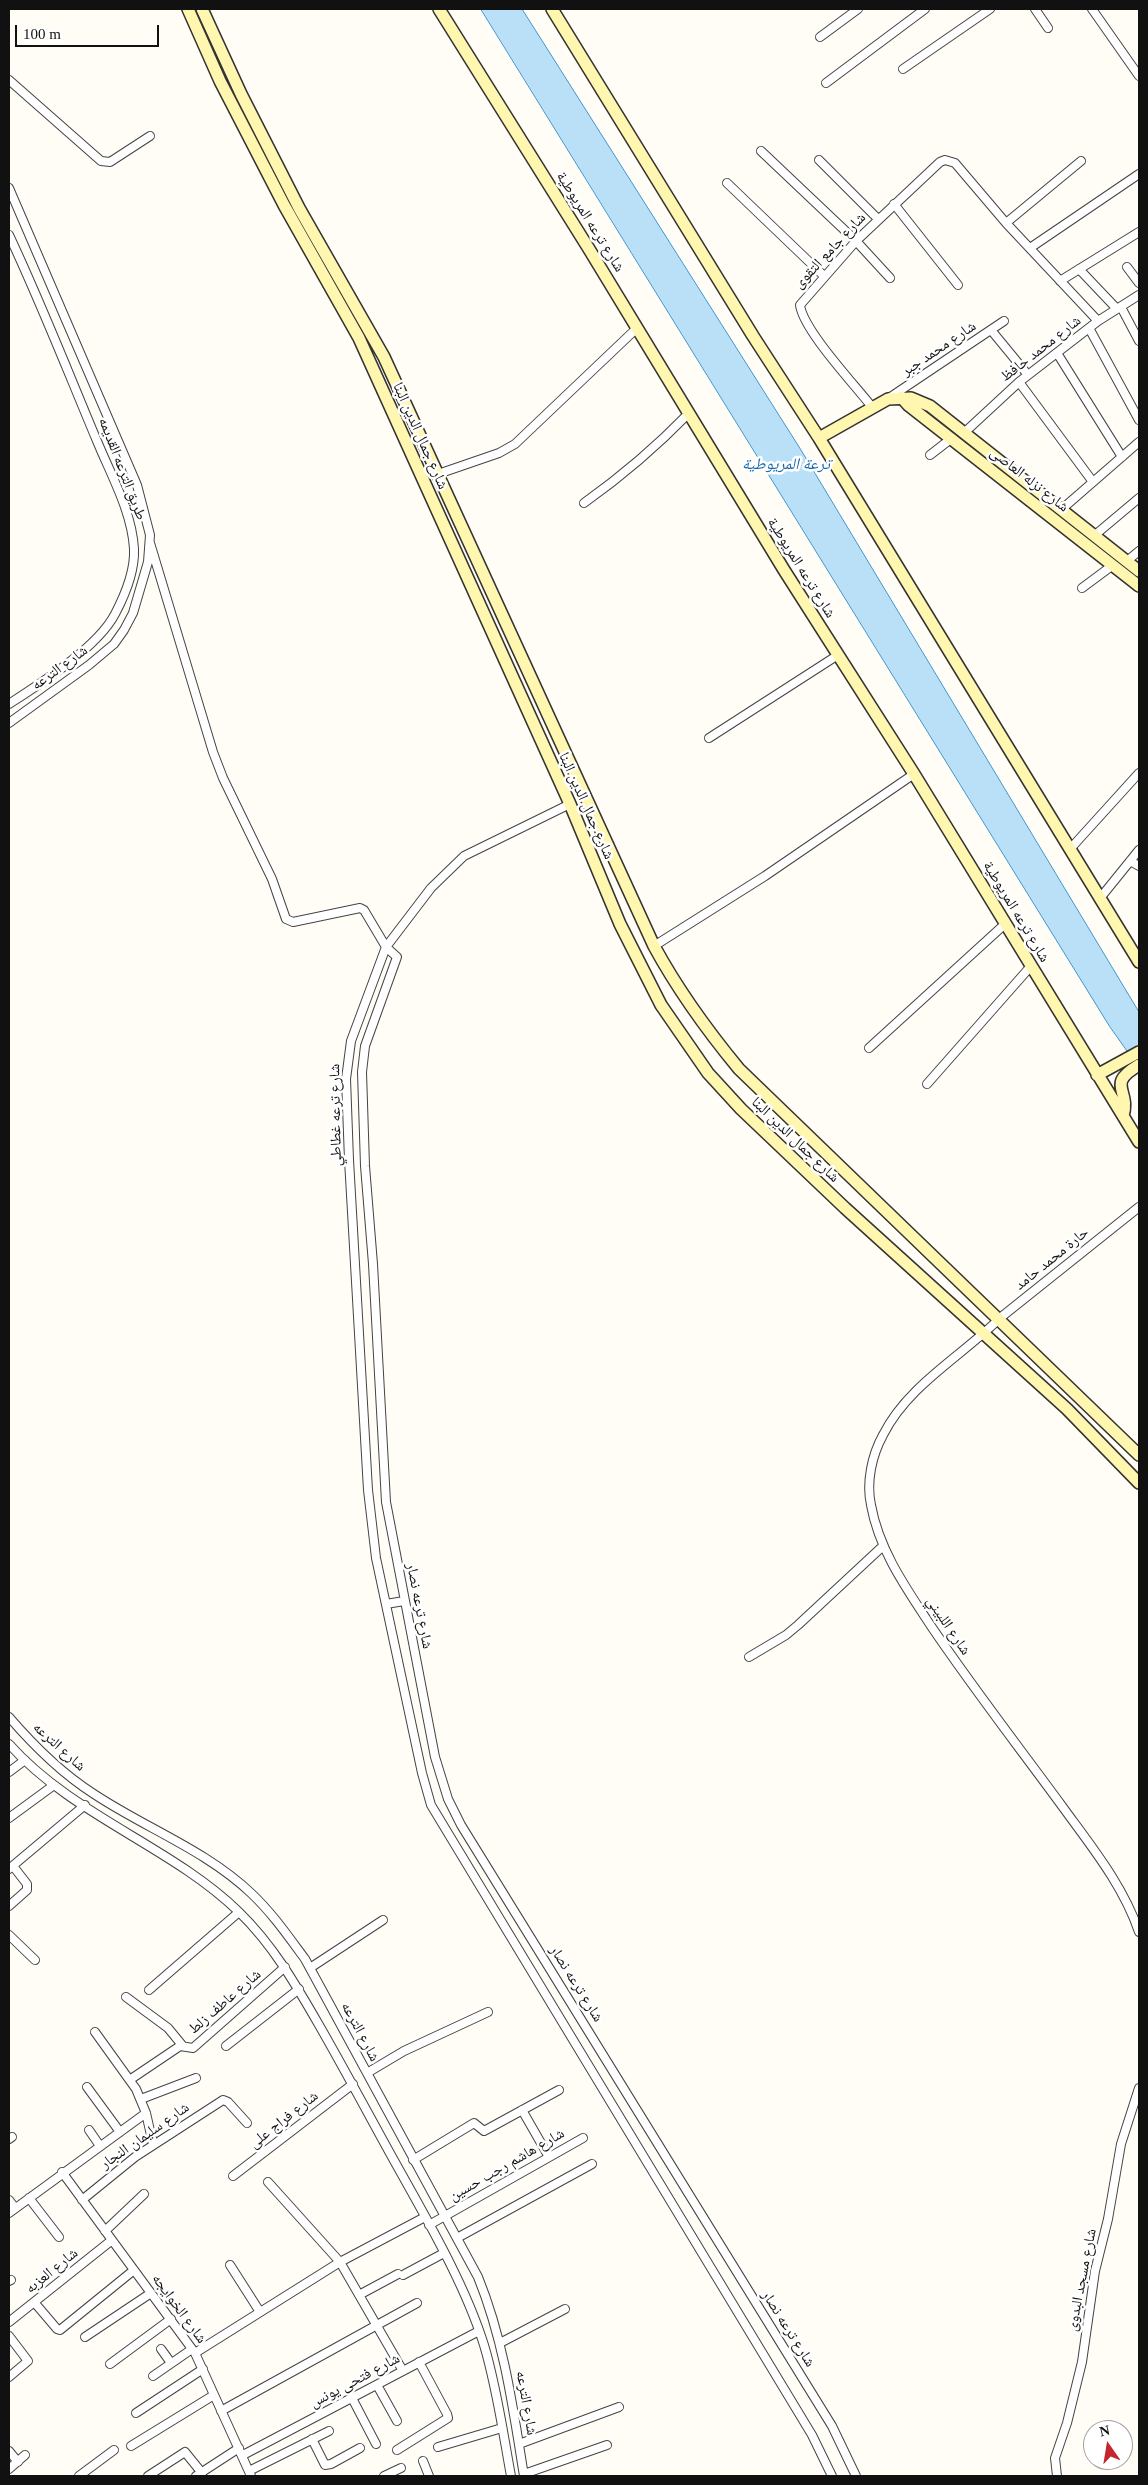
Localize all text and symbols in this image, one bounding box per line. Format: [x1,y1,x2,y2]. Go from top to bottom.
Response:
scale bar [18,15,161,47]
text: 100 m [23,26,61,42]
street label: شارع ترعه المريوطية [552,169,628,275]
street label: شارع جامع التقوى [790,209,870,293]
street label: شارع محمد حافظ [997,312,1085,386]
street label: شارع محمد جبر [898,317,980,381]
street label: شارع جمال الدين البنا [388,380,452,492]
street label: طريق الترعه القديمه [94,415,150,523]
street label: شارع نزله العاصى [986,444,1072,516]
water label: ترعة المريوطية [742,455,830,475]
street label: شارع ترعه المريوطية [763,515,839,621]
street label: شارع الترعه [28,642,92,694]
street label: شارع جمال الدين البنا [554,750,618,862]
street label: شارع ترعه المريوطية [979,858,1053,966]
street label: شارع ترعه غطاطي [326,1064,346,1166]
street label: شارع جمال الدين البنا [747,1093,843,1187]
street label: حارة محمد حامد [1011,1224,1093,1294]
street label: شارع ترعه نصار [402,1562,436,1650]
street label: شارع اللبيني [922,1593,974,1659]
street label: شارع الترعه [29,1719,89,1775]
street label: شارع ترعه نصار [545,1942,607,2026]
street label: شارع عاطف زلط [185,1966,265,2038]
street label: شارع الترعه [337,1999,383,2065]
street label: شارع فراج على [246,2087,322,2153]
street label: شارع سليمان النجار [97,2099,193,2173]
street label: شارع هاشم رجب حسين [446,2125,568,2205]
street label: شارع مسجد البدوى [1063,2227,1101,2333]
street label: شارع العزبه [22,2244,82,2298]
street label: شارع الخوايجه [148,2271,210,2347]
street label: شارع ترعه نصار [757,2287,819,2371]
street label: شارع فتحى يونس [307,2350,403,2412]
street label: شارع الترعه [512,2370,540,2436]
north arrow [1083,2420,1133,2470]
text: N [1098,2422,1111,2439]

